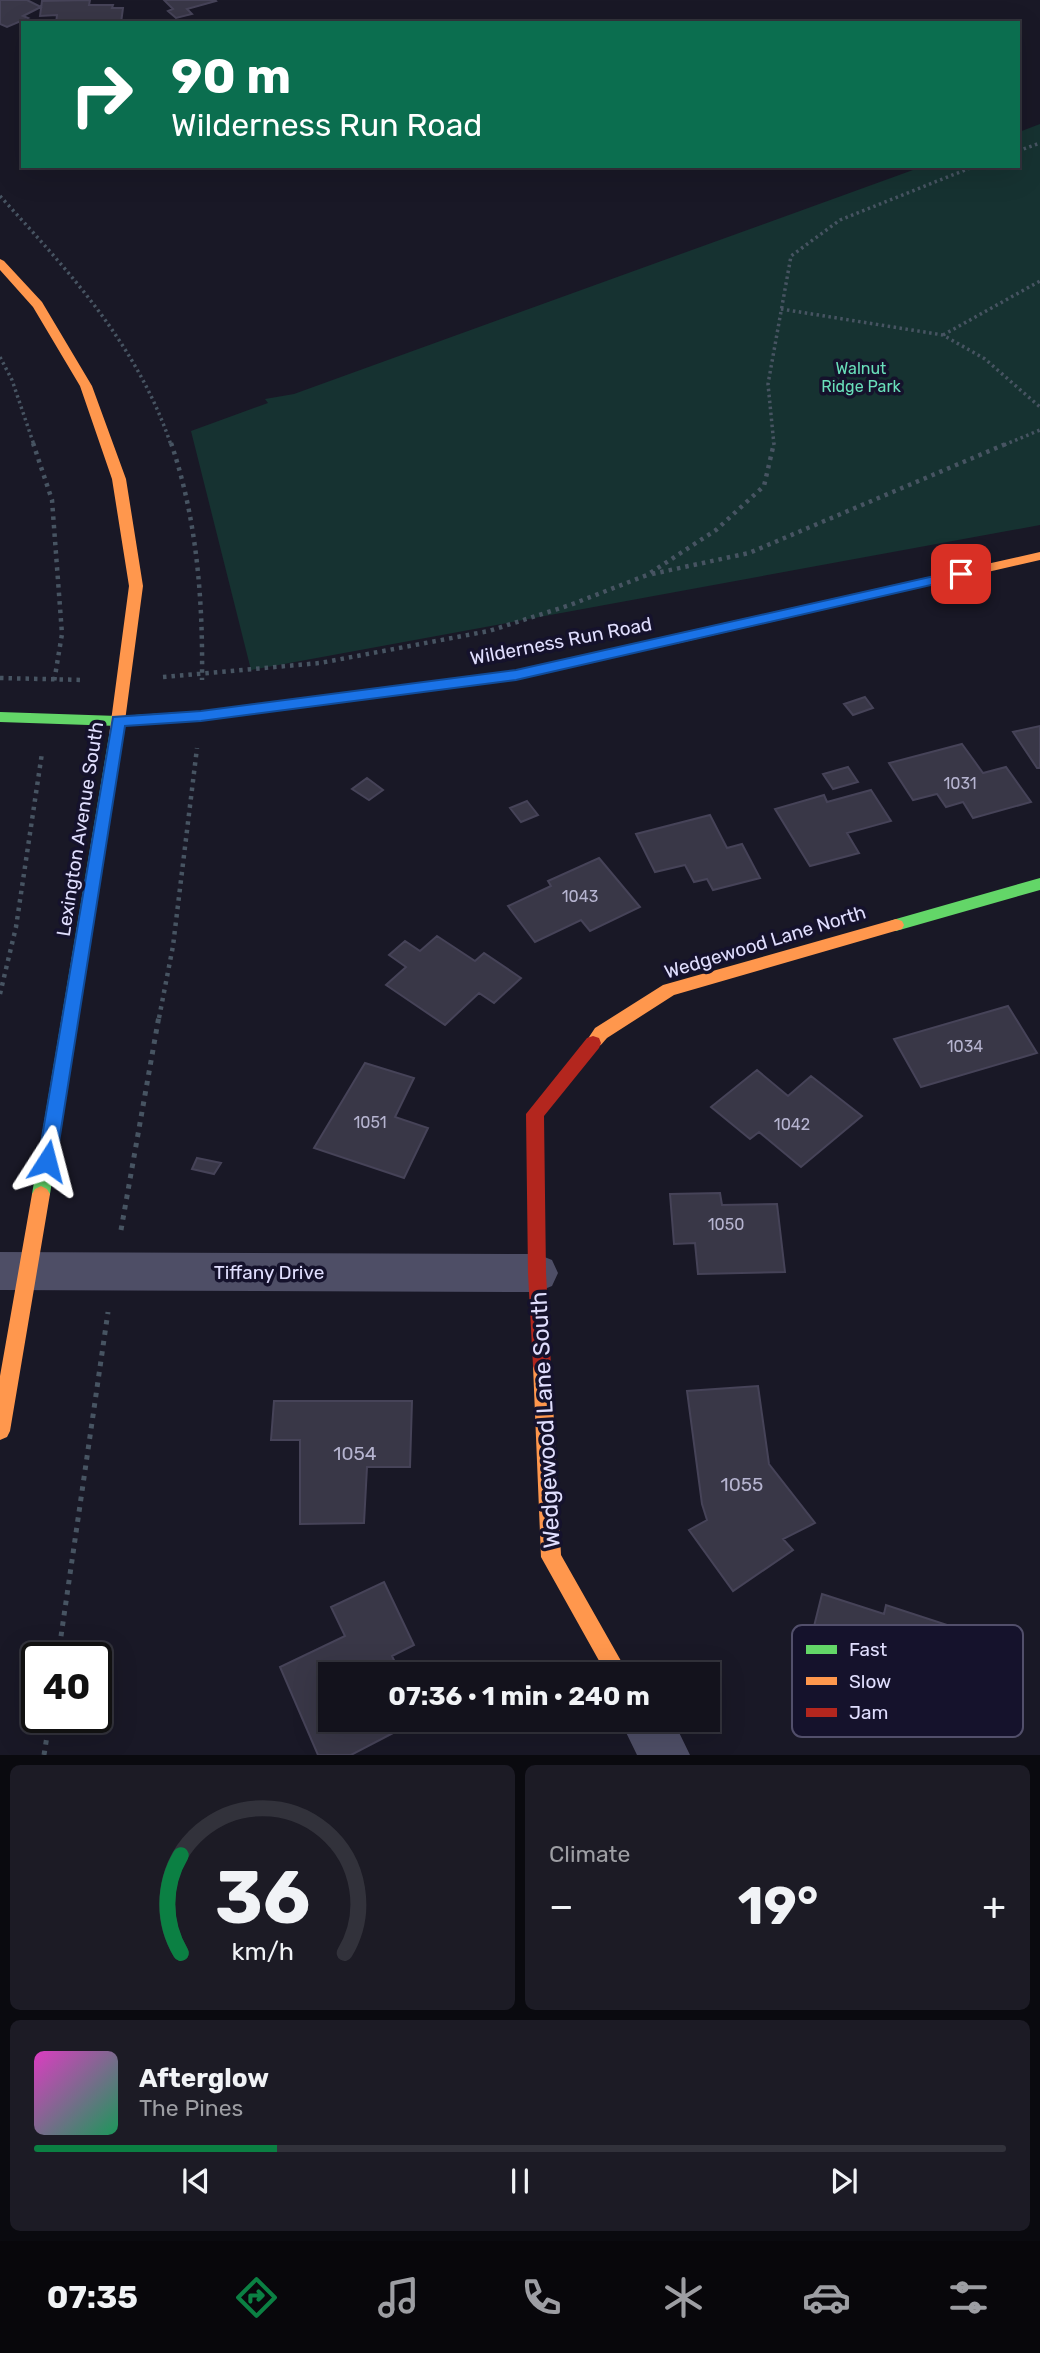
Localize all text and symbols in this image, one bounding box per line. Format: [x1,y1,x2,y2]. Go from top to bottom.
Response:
text: 90 m [171,47,291,105]
icon: right [56,49,147,140]
text: Wilderness Run Road [171,106,482,144]
park label: Walnut Ridge Park [821,359,902,396]
pin [931,544,991,604]
icon: arrive [942,555,980,593]
street label: Wilderness Run Road [468,612,654,670]
street label: Lexington Avenue South [52,720,108,938]
house number: 1031 [943,774,977,793]
house number: 1043 [562,887,598,906]
street label: Wedgewood Lane North [661,900,869,984]
house number: 1034 [947,1037,983,1056]
house number: 1051 [353,1113,387,1132]
house number: 1042 [774,1115,810,1134]
position arrow [10,1124,84,1198]
house number: 1050 [708,1215,744,1234]
street label: Tiffany Drive [214,1261,324,1284]
street label: Wedgewood Lane South [524,1291,566,1549]
house number: 1054 [333,1442,377,1465]
house number: 1055 [721,1473,763,1496]
legend [792,1625,1023,1737]
text: Fast [849,1638,888,1661]
speed limit sign: 40 [21,1642,112,1733]
text: Slow [849,1670,891,1693]
text: 07:36 · 1 min · 240 m [388,1681,650,1712]
text: Jam [849,1701,888,1724]
text: Climate [549,1840,630,1868]
text: 36 [215,1856,310,1942]
text: 19° [738,1875,818,1937]
text: − [549,1883,574,1929]
text: + [982,1883,1006,1929]
text: km/h [231,1937,294,1966]
text: Afterglow [139,2063,269,2094]
text: The Pines [139,2094,243,2122]
icon: previous [177,2162,215,2200]
icon: pause [501,2162,539,2200]
icon: next [825,2162,863,2200]
icon: directions [232,2273,281,2322]
icon: music [374,2273,423,2322]
icon: phone [517,2273,566,2322]
icon: climate [659,2273,708,2322]
icon: car [802,2273,851,2322]
icon: filters [944,2273,993,2322]
text: 07:35 [47,2278,138,2316]

